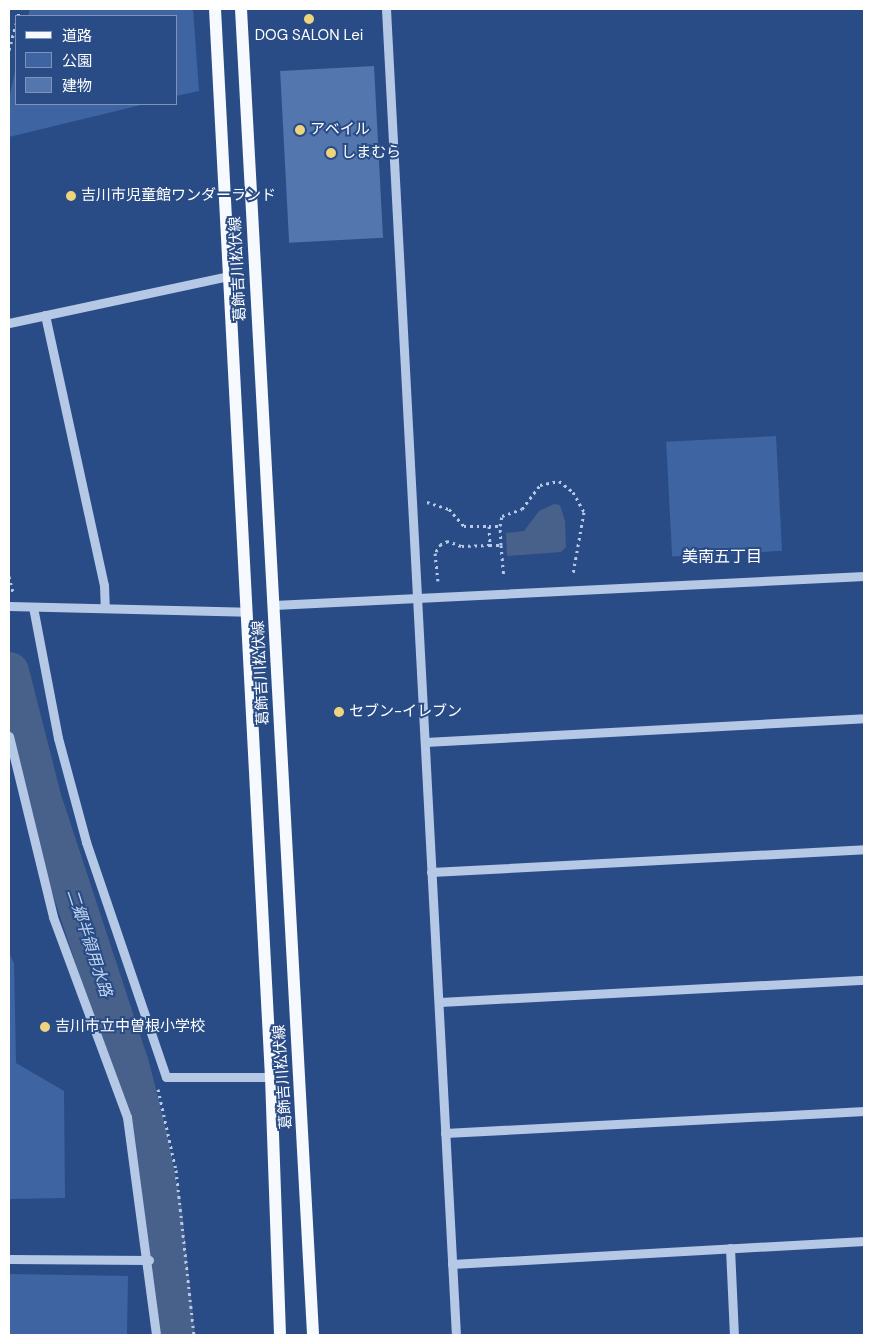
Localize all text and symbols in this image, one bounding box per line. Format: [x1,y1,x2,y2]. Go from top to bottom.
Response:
marker: DOG SALON Lei [303,13,315,25]
legend [15,15,178,105]
text: 道路 [62,26,92,46]
place label: DOG SALON Lei [255,27,363,45]
text: 公園 [62,51,92,71]
text: 建物 [62,76,92,96]
place label: アベイル [310,121,370,139]
marker: アベイル [294,124,306,136]
place label: しまむら [341,144,401,162]
marker: しまむら [325,147,337,159]
place label: 吉川市児童館ワンダーランド [81,187,276,205]
marker: 吉川市児童館ワンダーランド [65,190,77,202]
street label: 葛飾吉川松伏線 [226,216,250,322]
district label: 美南五丁目 [682,547,762,567]
street label: 葛飾吉川松伏線 [249,620,273,726]
place label: セブン-イレブン [349,703,462,721]
marker: セブン-イレブン [333,706,345,718]
water label: 二郷半領用水路 [63,887,115,999]
place label: 吉川市立中曽根小学校 [55,1018,205,1036]
marker: 吉川市立中曽根小学校 [39,1021,51,1033]
street label: 葛飾吉川松伏線 [270,1024,296,1130]

